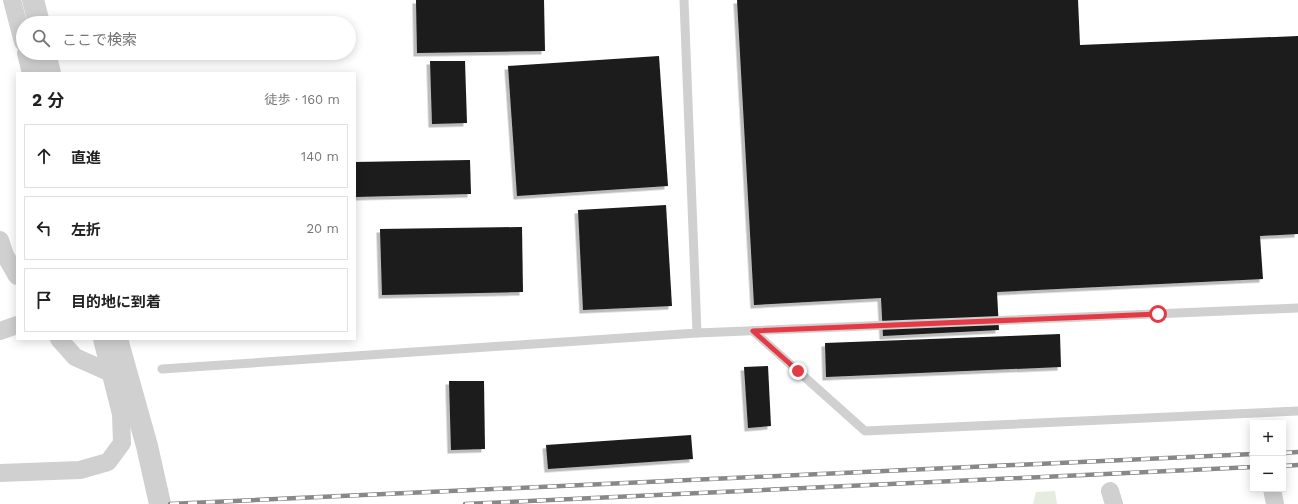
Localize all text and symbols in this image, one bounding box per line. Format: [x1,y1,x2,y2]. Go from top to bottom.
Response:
search box [16,16,356,60]
icon: search [30,27,52,49]
text: ここで検索 [62,31,137,49]
text: 2 分 [32,90,64,110]
text: 徒歩 · 160 m [265,92,340,107]
icon: ahead [33,145,55,167]
text: 直進 [71,149,101,167]
text: 140 m [301,149,339,164]
icon: left [33,217,55,239]
text: 左折 [71,221,101,239]
text: 20 m [307,221,339,236]
icon: arrive [33,289,55,311]
text: 目的地に到着 [71,293,161,311]
route start [1149,305,1167,323]
route end [789,362,807,380]
map controls [1250,420,1286,492]
button: + [1250,420,1286,456]
button: − [1250,456,1286,492]

